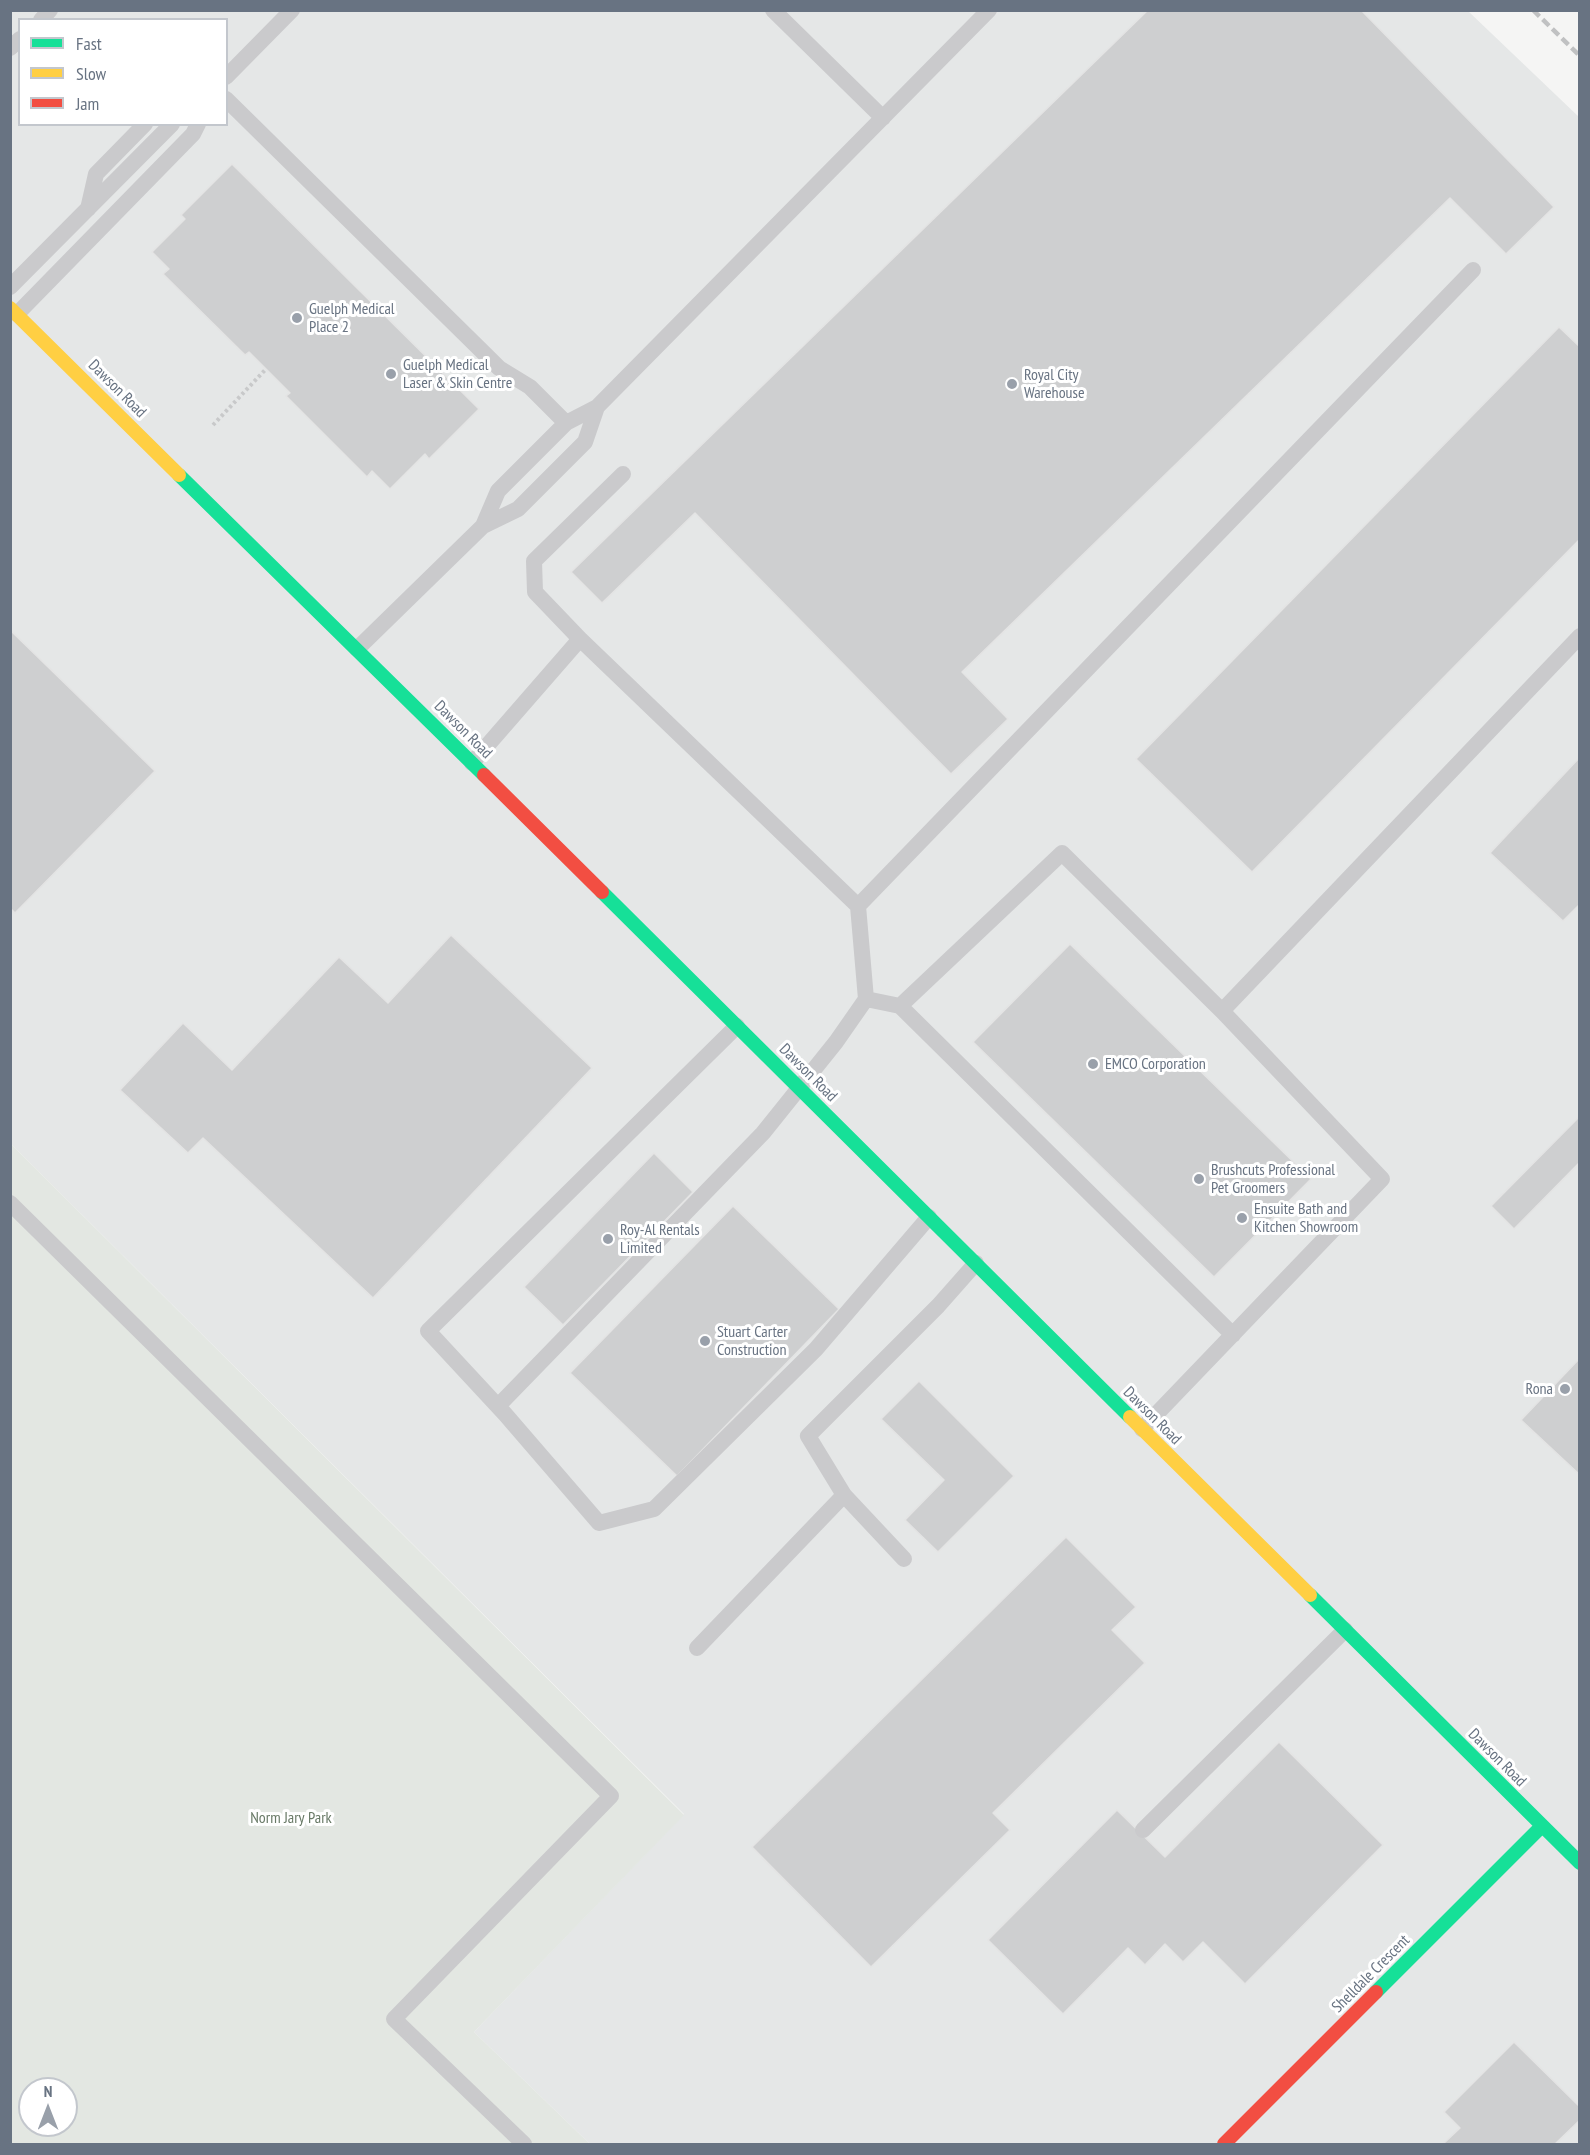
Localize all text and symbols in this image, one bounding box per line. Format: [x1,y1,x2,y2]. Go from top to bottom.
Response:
legend [18,18,228,126]
text: Fast [76,32,102,55]
text: Slow [76,62,106,85]
text: Jam [76,92,99,115]
place label: Guelph Medical Place 2 [309,299,395,337]
marker: Guelph Medical Place 2 [290,311,304,325]
place label: Guelph Medical Laser & Skin Centre [403,355,512,393]
street label: Dawson Road [84,356,150,422]
place label: Royal City Warehouse [1024,365,1085,403]
marker: Guelph Medical Laser & Skin Centre [384,367,398,381]
marker: Royal City Warehouse [1005,377,1019,391]
street label: Dawson Road [430,697,496,763]
street label: Dawson Road [775,1040,841,1106]
place label: EMCO Corporation [1105,1054,1206,1074]
marker: EMCO Corporation [1086,1057,1100,1071]
place label: Brushcuts Professional Pet Groomers [1211,1160,1335,1198]
marker: Brushcuts Professional Pet Groomers [1192,1172,1206,1186]
place label: Ensuite Bath and Kitchen Showroom [1254,1199,1358,1237]
marker: Ensuite Bath and Kitchen Showroom [1235,1211,1249,1225]
place label: Roy-Al Rentals Limited [620,1220,700,1258]
marker: Roy-Al Rentals Limited [601,1232,615,1246]
place label: Stuart Carter Construction [717,1322,788,1360]
marker: Stuart Carter Construction [698,1334,712,1348]
place label: Rona [1526,1379,1553,1399]
marker: Rona [1558,1382,1572,1396]
street label: Dawson Road [1119,1383,1185,1449]
street label: Dawson Road [1464,1725,1530,1791]
park label: Norm Jary Park [250,1808,332,1828]
street label: Shelldale Crescent [1328,1931,1414,2017]
north arrow [18,2077,78,2137]
text: N [44,2081,52,2101]

